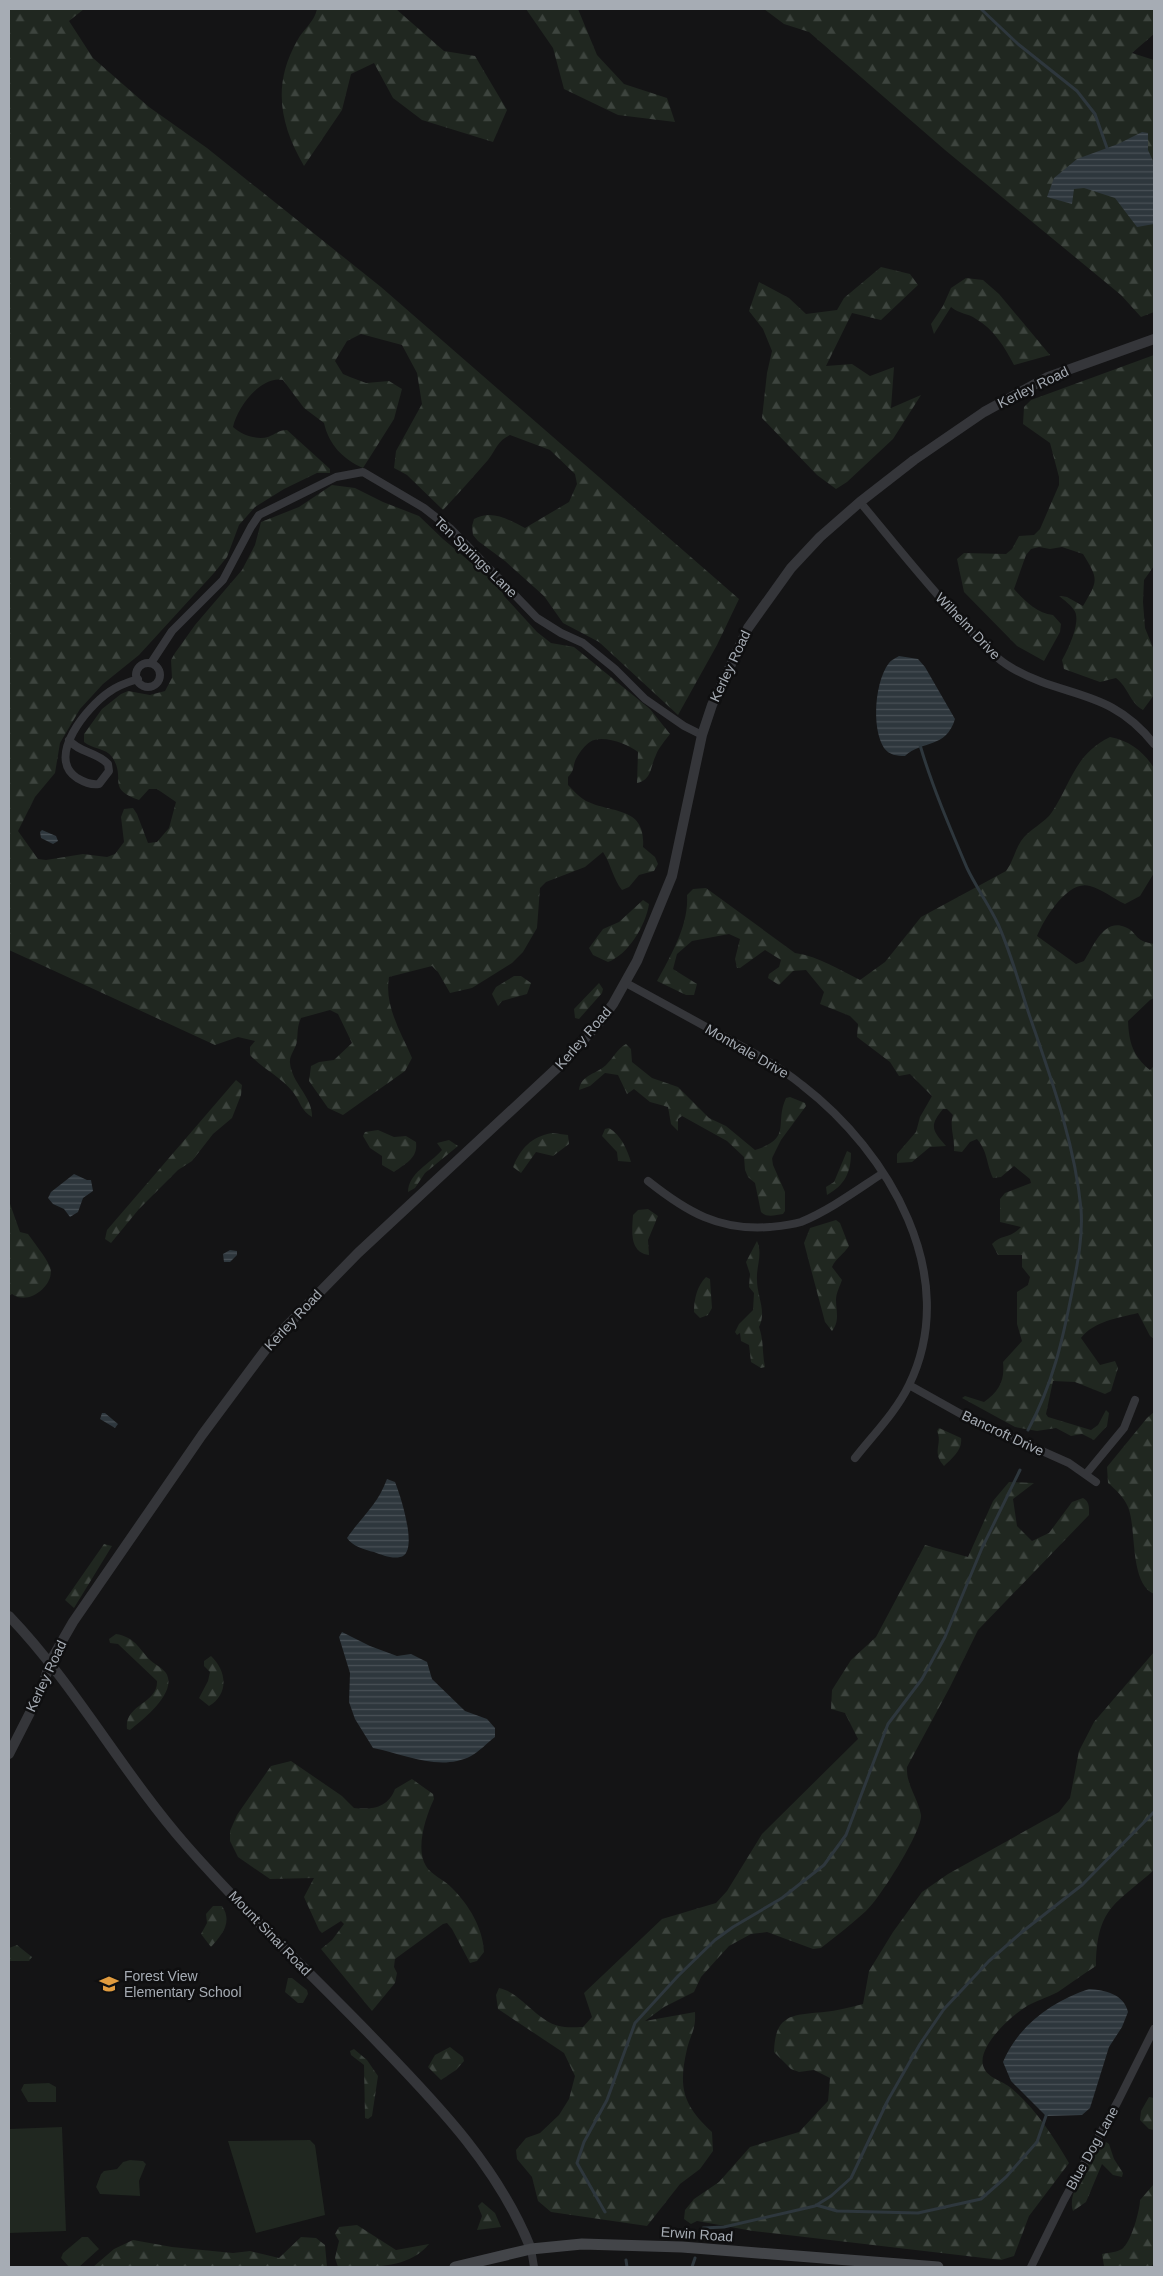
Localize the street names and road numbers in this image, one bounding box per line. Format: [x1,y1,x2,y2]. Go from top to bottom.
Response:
street label: Kerley Road [995,363,1071,411]
street label: Ten Springs Lane [431,513,521,601]
street label: Wilhelm Drive [932,589,1004,663]
street label: Kerley Road [706,628,754,704]
street label: Kerley Road [552,1004,614,1072]
street label: Montvale Drive [703,1021,792,1081]
street label: Kerley Road [261,1286,325,1354]
street label: Bancroft Drive [959,1407,1047,1459]
street label: Kerley Road [22,1638,70,1714]
street label: Mount Sinai Road [226,1887,314,1979]
street label: Blue Dog Lane [1063,2103,1122,2192]
street label: Erwin Road [660,2223,734,2245]

